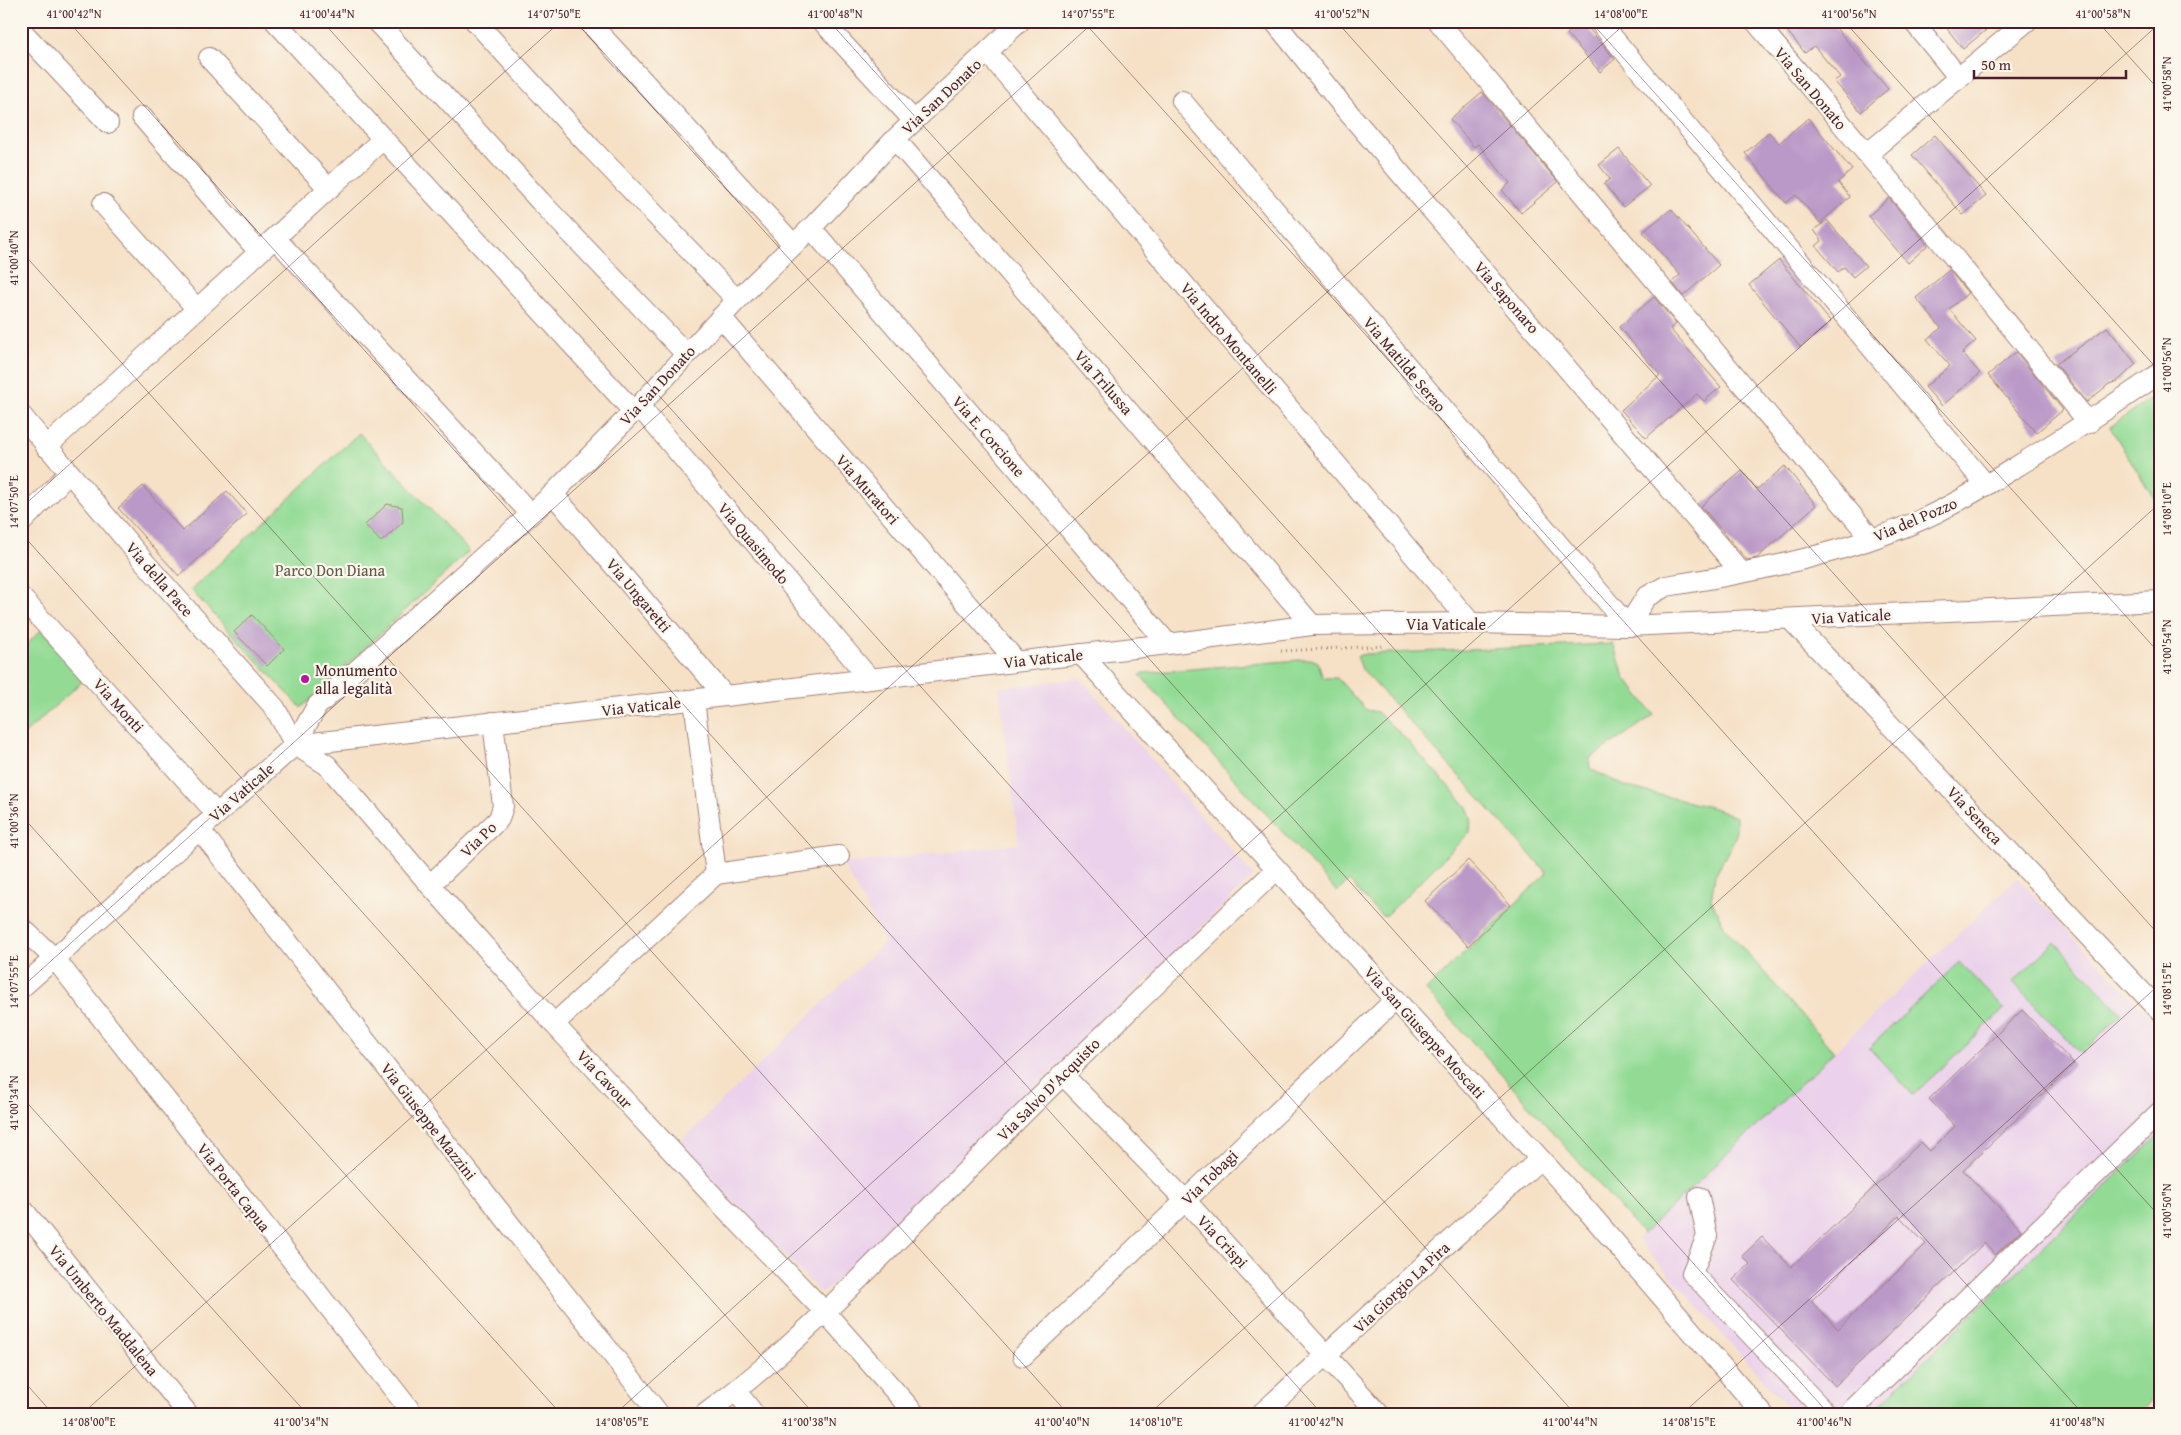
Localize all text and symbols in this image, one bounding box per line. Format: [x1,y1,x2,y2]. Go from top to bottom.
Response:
text: 41°00'42"N [46,5,102,22]
text: 41°00'44"N [299,5,355,22]
text: 14°07'50"E [527,5,581,22]
text: 41°00'48"N [807,5,863,22]
text: 14°07'55"E [1061,5,1115,22]
text: 41°00'52"N [1314,5,1370,22]
text: 14°08'00"E [1594,5,1648,22]
text: 41°00'56"N [1821,5,1877,22]
text: 41°00'58"N [2075,5,2131,22]
street label: Via San Donato [1769,41,1853,135]
scale bar [1974,48,2126,80]
street label: Via San Donato [895,52,987,140]
text: 50 m [1981,54,2012,75]
text: 41°00'58"N [2158,56,2175,112]
text: 41°00'40"N [5,230,22,286]
street label: Via Saponaro [1469,255,1545,339]
street label: Via Indro Montanelli [1175,277,1284,400]
street label: Via Matilde Serao [1358,311,1452,417]
text: 41°00'56"N [2158,337,2175,393]
street label: Via San Donato [613,339,701,431]
street label: Via Trilussa [1069,344,1139,420]
street label: Via E. Corcione [947,390,1031,482]
street label: Via Muratori [830,448,906,530]
text: 14°07'50"E [5,475,22,529]
text: 14°08'10"E [2158,482,2175,536]
street label: Via del Pozzo [1869,491,1961,547]
street label: Via Quasimodo [712,497,796,589]
street label: Via della Pace [120,536,200,622]
street label: Via Ungaretti [601,553,678,638]
park label: Parco Don Diana [275,558,385,582]
street label: Via Vaticale [1810,602,1892,630]
street label: Via Vaticale [1406,612,1486,636]
text: 41°00'54"N [2158,619,2175,675]
street label: Via Vaticale [1002,642,1084,674]
place label: Monumento alla legalità [315,658,397,700]
street label: Via Monti [88,672,150,738]
marker: Monumento alla legalità [299,673,311,685]
street label: Via Vaticale [600,690,682,722]
street label: Via Vaticale [203,757,279,827]
street label: Via Seneca [1941,780,2009,850]
text: 41°00'36"N [5,793,22,849]
street label: Via Po [454,815,502,863]
text: 14°07'55"E [5,955,22,1009]
street label: Via San Giuseppe Moscati [1359,960,1491,1104]
text: 14°08'15"E [2158,962,2175,1016]
street label: Via Salvo D'Acquisto [991,1032,1105,1146]
street label: Via Cavour [571,1044,639,1114]
street label: Via Giuseppe Mazzini [375,1057,483,1185]
text: 41°00'34"N [5,1075,22,1131]
street label: Via Porta Capua [192,1137,277,1237]
street label: Via Tobagi [1175,1143,1243,1210]
text: 41°00'50"N [2158,1183,2175,1239]
street label: Via Crispi [1192,1209,1254,1273]
street label: Via Giorgio La Pira [1347,1235,1455,1338]
street label: Via Umberto Maddalena [43,1239,165,1381]
text: 14°08'00"E [62,1413,116,1430]
text: 41°00'34"N [273,1413,329,1430]
text: 14°08'05"E [595,1413,649,1430]
text: 41°00'38"N [781,1413,837,1430]
text: 41°00'40"N [1034,1413,1090,1430]
text: 14°08'10"E [1129,1413,1183,1430]
text: 41°00'42"N [1288,1413,1344,1430]
text: 41°00'44"N [1542,1413,1598,1430]
text: 14°08'15"E [1662,1413,1716,1430]
text: 41°00'46"N [1796,1413,1852,1430]
text: 41°00'48"N [2049,1413,2105,1430]

